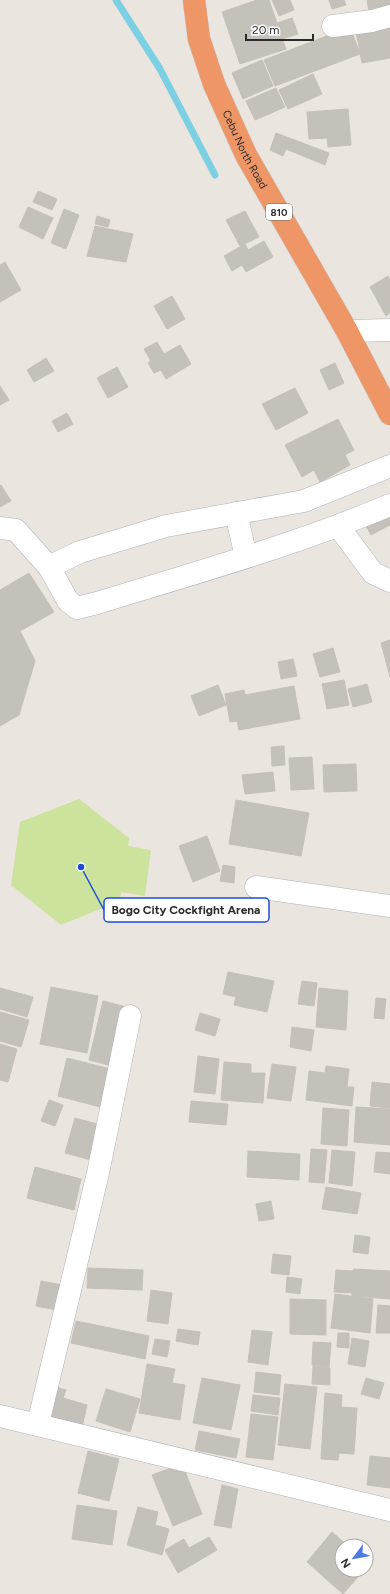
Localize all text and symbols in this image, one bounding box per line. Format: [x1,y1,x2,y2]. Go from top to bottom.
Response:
scale bar [246,16,313,42]
text: 20 m [252,23,280,37]
street label: Cebu North Road [220,108,270,191]
road number: 810 [266,204,292,220]
callout: Bogo City Cockfight Arena [104,898,269,922]
text: Bogo City Cockfight Arena [111,903,261,917]
north arrow [334,1538,374,1578]
text: N [338,1556,354,1570]

